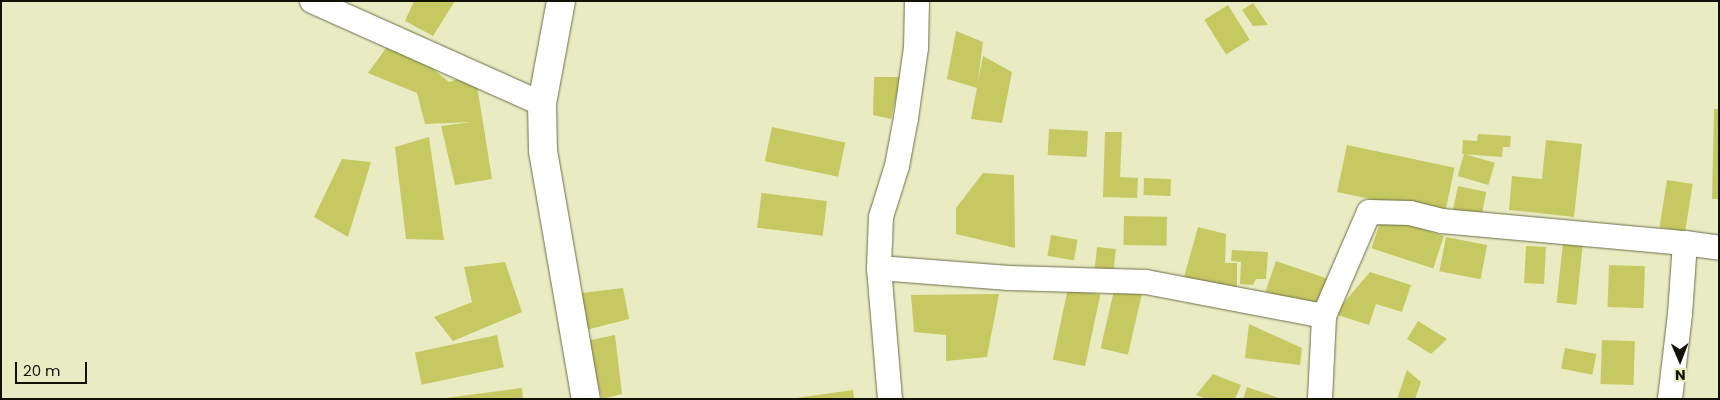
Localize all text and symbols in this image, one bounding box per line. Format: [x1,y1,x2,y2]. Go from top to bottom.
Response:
north arrow [1655,335,1705,385]
scale bar [18,352,90,384]
text: 20 m [23,360,61,381]
text: N [1675,365,1686,385]

